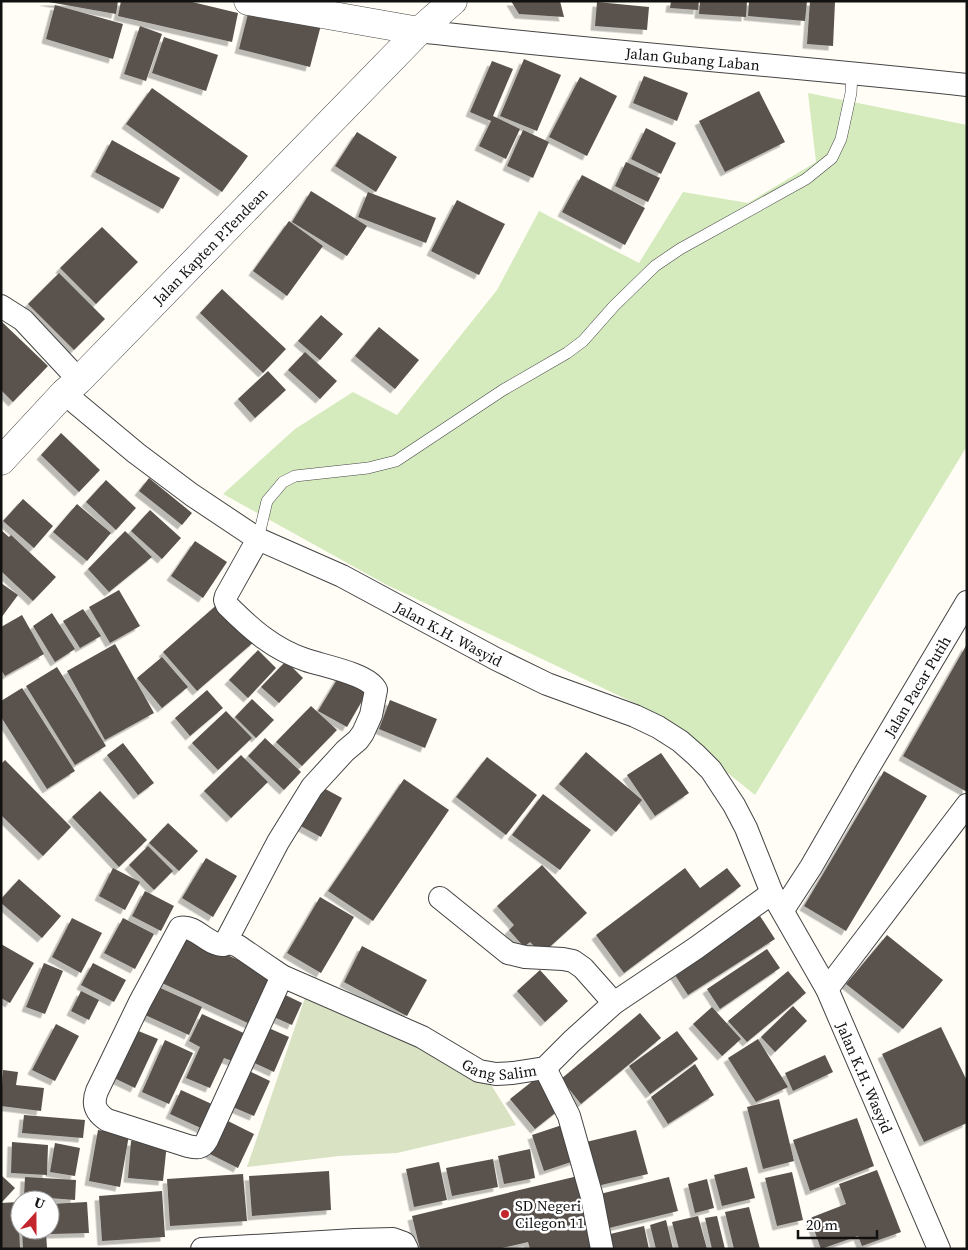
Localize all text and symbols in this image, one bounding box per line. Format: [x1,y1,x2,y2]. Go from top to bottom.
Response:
street label: Jalan Gubang Laban [624,42,761,75]
street label: Jalan Kapten P.Tendean [147,182,272,310]
street label: Jalan K.H. Wasyid [390,595,506,671]
street label: Jalan Pacar Putih [878,631,955,742]
street label: Jalan K.H. Wasyid [831,1017,899,1137]
street label: Gang Salim [458,1053,538,1085]
north arrow [10,1190,60,1240]
text: U [31,1192,48,1214]
place label: SD Negeri Cilegon 11 [515,1195,585,1233]
marker: SD Negeri Cilegon 11 [499,1208,511,1220]
scale bar [798,1208,877,1240]
text: 20 m [806,1214,838,1235]

